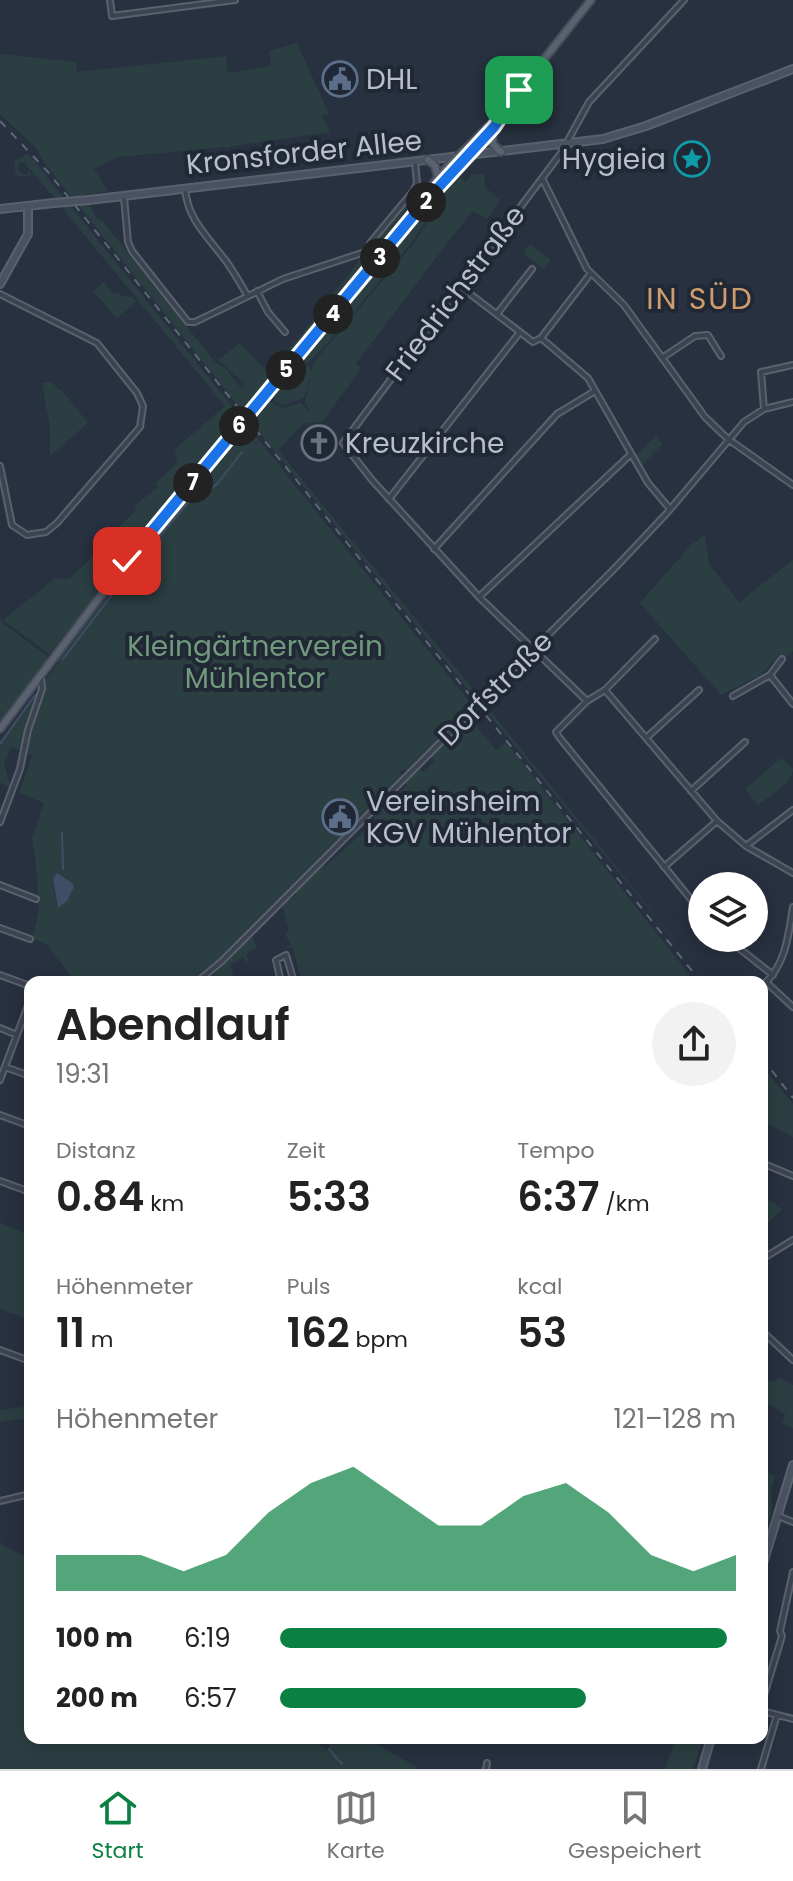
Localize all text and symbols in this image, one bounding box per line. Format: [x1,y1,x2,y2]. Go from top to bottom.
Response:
pin [485,56,553,124]
public building icon: DHL [321,60,359,98]
place label: DHL [366,60,417,99]
icon: arrive [497,68,541,112]
street label: Kronsforder Allee [184,121,424,184]
place label: Hygieia [562,140,666,179]
place icon: Hygieia [673,140,711,178]
pin: 2 [406,182,446,222]
text: 2 [420,186,432,217]
street label: Friedrichstraße [376,197,534,389]
pin: 3 [360,238,400,278]
text: 3 [373,242,387,273]
district label: IN SÜD [646,277,754,320]
pin: 4 [313,294,353,334]
text: 4 [326,298,340,329]
pin: 5 [266,350,306,390]
text: 5 [279,354,293,385]
pin: 6 [219,406,259,446]
text: 6 [232,410,246,441]
church icon: Kreuzkirche [300,424,338,462]
place label: Kreuzkirche [345,424,504,463]
pin: 7 [173,463,213,503]
text: 7 [187,467,199,498]
pin [93,527,161,595]
icon: check [105,539,149,583]
street label: Dorfstraße [429,622,561,754]
park label: Kleingärtnerverein Mühlentor [127,627,383,698]
place label: Vereinsheim KGV Mühlentor [366,782,572,853]
public building icon: Vereinsheim KGV Mühlentor [321,798,359,836]
map controls [688,872,768,952]
button: layers [688,872,768,952]
text: Abendlauf [56,994,290,1055]
button: share [652,1002,736,1086]
text: 19:31 [56,1056,110,1092]
text: Distanz [56,1135,135,1166]
text: Zeit [287,1135,326,1166]
text: Tempo [517,1135,594,1166]
text: 0.84 [56,1169,144,1225]
text: 5:33 [287,1169,371,1225]
text: 6:37 [517,1169,599,1225]
text: km [144,1188,184,1219]
text: /km [599,1188,650,1219]
text: Höhenmeter [56,1271,193,1302]
text: Puls [287,1271,330,1302]
text: kcal [517,1271,562,1302]
text: 11 [56,1305,85,1361]
text: 162 [287,1305,350,1361]
text: 53 [517,1305,567,1361]
text: m [85,1324,114,1355]
text: bpm [350,1324,408,1355]
text: Höhenmeter [56,1401,218,1437]
text: 121–128 m [613,1401,736,1437]
text: 100 m [56,1620,133,1656]
text: 6:19 [184,1620,231,1656]
text: 200 m [56,1680,138,1716]
text: 6:57 [184,1680,237,1716]
tab: Start [92,1786,144,1867]
tab: Karte [327,1786,385,1867]
tab: Gespeichert [568,1786,701,1867]

